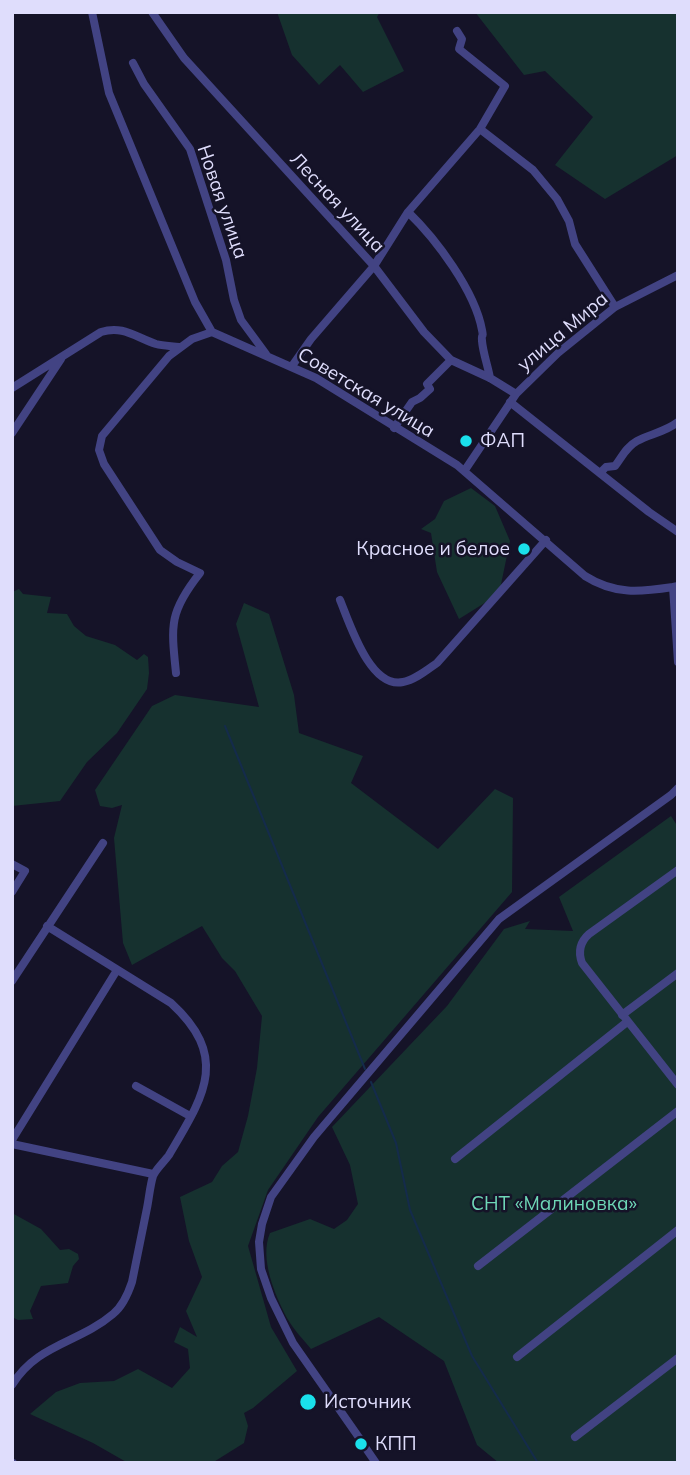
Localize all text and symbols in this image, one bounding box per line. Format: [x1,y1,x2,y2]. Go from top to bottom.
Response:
street label: Новая улица [192,142,252,262]
street label: Лесная улица [285,148,389,258]
street label: улица Мира [513,288,613,376]
street label: Советская улица [293,343,439,443]
place label: ФАП [480,430,525,452]
marker: ФАП [458,433,474,449]
place label: Красное и белое [356,538,510,560]
marker: Красное и белое [516,541,532,557]
park label: СНТ «Малиновка» [471,1193,637,1215]
place label: Источник [324,1391,411,1413]
marker: Источник [298,1392,318,1412]
place label: КПП [375,1433,417,1455]
marker: КПП [353,1436,369,1452]

